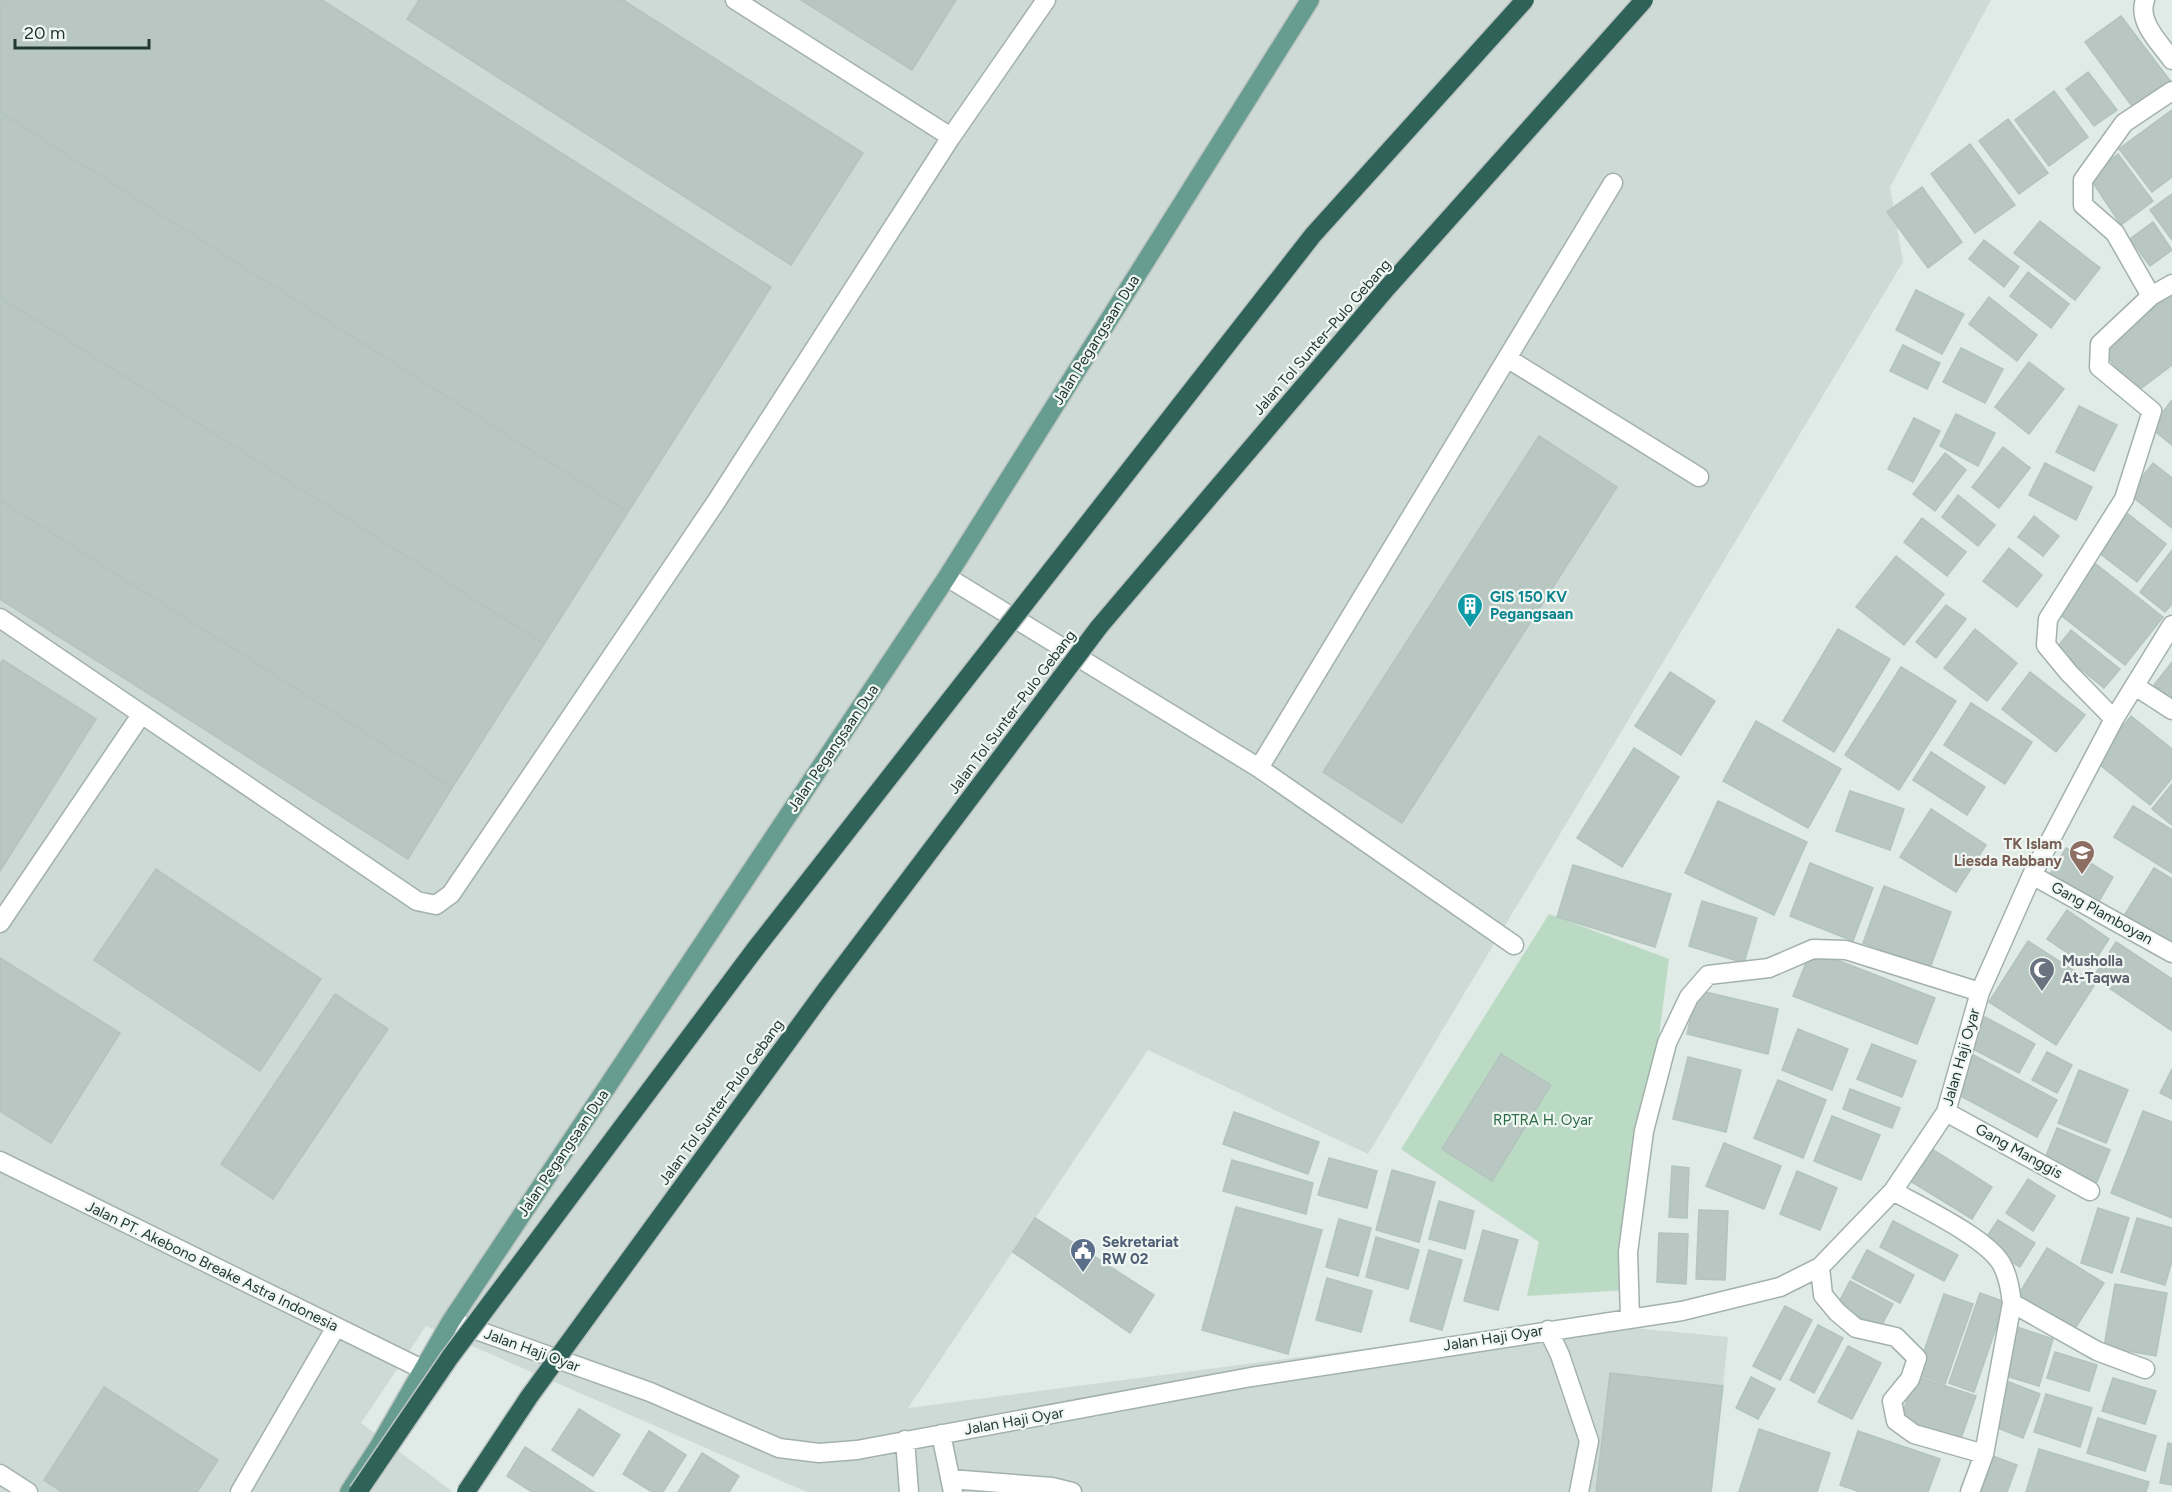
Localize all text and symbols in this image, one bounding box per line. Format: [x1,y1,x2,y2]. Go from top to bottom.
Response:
scale bar [15,12,148,50]
text: 20 m [24,22,65,44]
street label: Jalan Tol Sunter–Pulo Gebang [1249,255,1395,419]
street label: Jalan Pegangsaan Dua [1049,272,1143,408]
place label: GIS 150 KV Pegangsaan [1490,588,1573,623]
building icon: GIS 150 KV Pegangsaan [1455,591,1485,629]
street label: Jalan Tol Sunter–Pulo Gebang [944,627,1080,797]
street label: Jalan Pegangsaan Dua [784,681,882,815]
place label: TK Islam Liesda Rabbany [1954,835,2062,870]
school or university icon: TK Islam Liesda Rabbany [2067,838,2097,876]
street label: Gang Plamboyan [2048,878,2156,948]
place label: Musholla At-Taqwa [2062,952,2130,987]
mosque icon: Musholla At-Taqwa [2027,955,2057,993]
street label: Jalan Haji Oyar [1938,1006,1984,1108]
street label: Jalan Tol Sunter–Pulo Gebang [655,1016,787,1188]
street label: Jalan Pegangsaan Dua [514,1086,612,1220]
park label: RPTRA H. Oyar [1493,1111,1593,1129]
street label: Gang Manggis [1972,1120,2066,1182]
street label: Jalan PT. Akebono Breake Astra Indonesia [83,1197,341,1335]
place label: Sekretariat RW 02 [1102,1233,1179,1268]
public building icon: Sekretariat RW 02 [1068,1236,1098,1274]
street label: Jalan Haji Oyar [1442,1321,1544,1355]
street label: Jalan Haji Oyar [482,1324,582,1376]
street label: Jalan Haji Oyar [963,1403,1065,1439]

